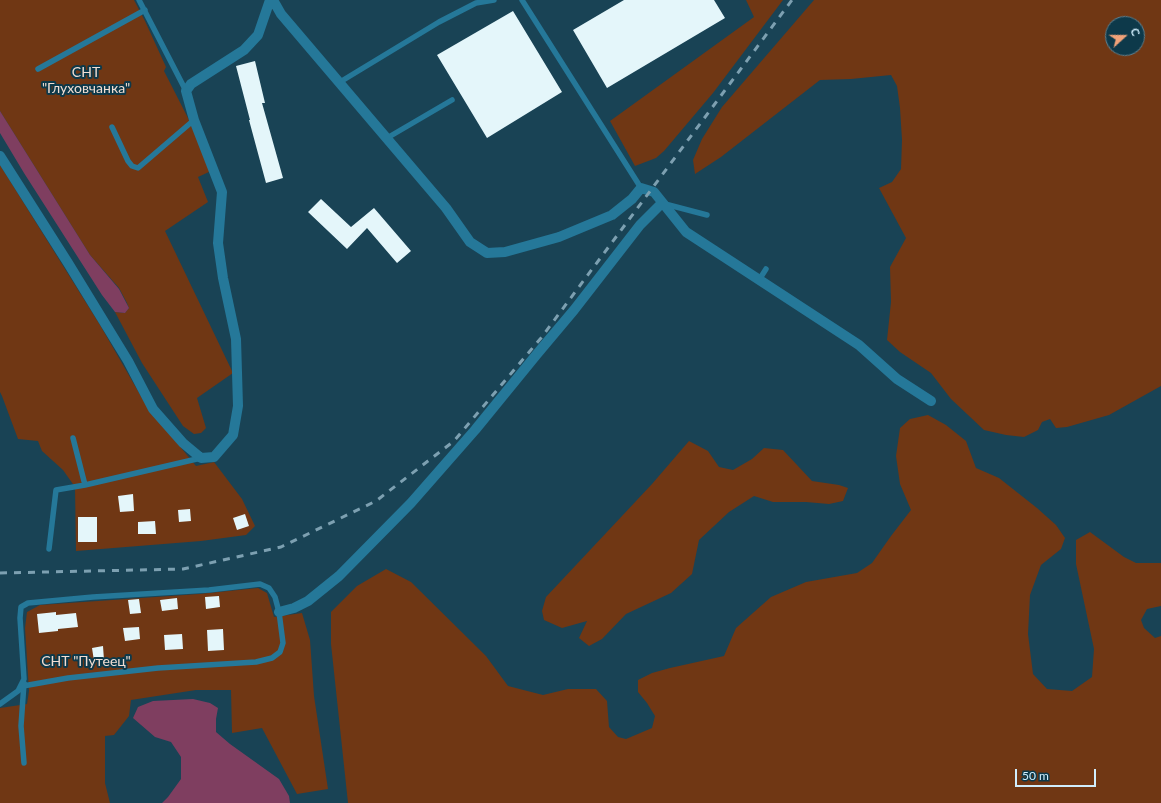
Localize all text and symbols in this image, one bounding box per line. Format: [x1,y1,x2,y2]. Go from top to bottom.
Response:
north arrow [1105,16,1145,56]
text: С [1128,26,1143,38]
park label: СНТ "Глуховчанка" [42,64,130,96]
park label: СНТ "Путеец" [41,653,131,669]
scale bar [1017,761,1098,787]
text: 50 m [1022,768,1049,783]

